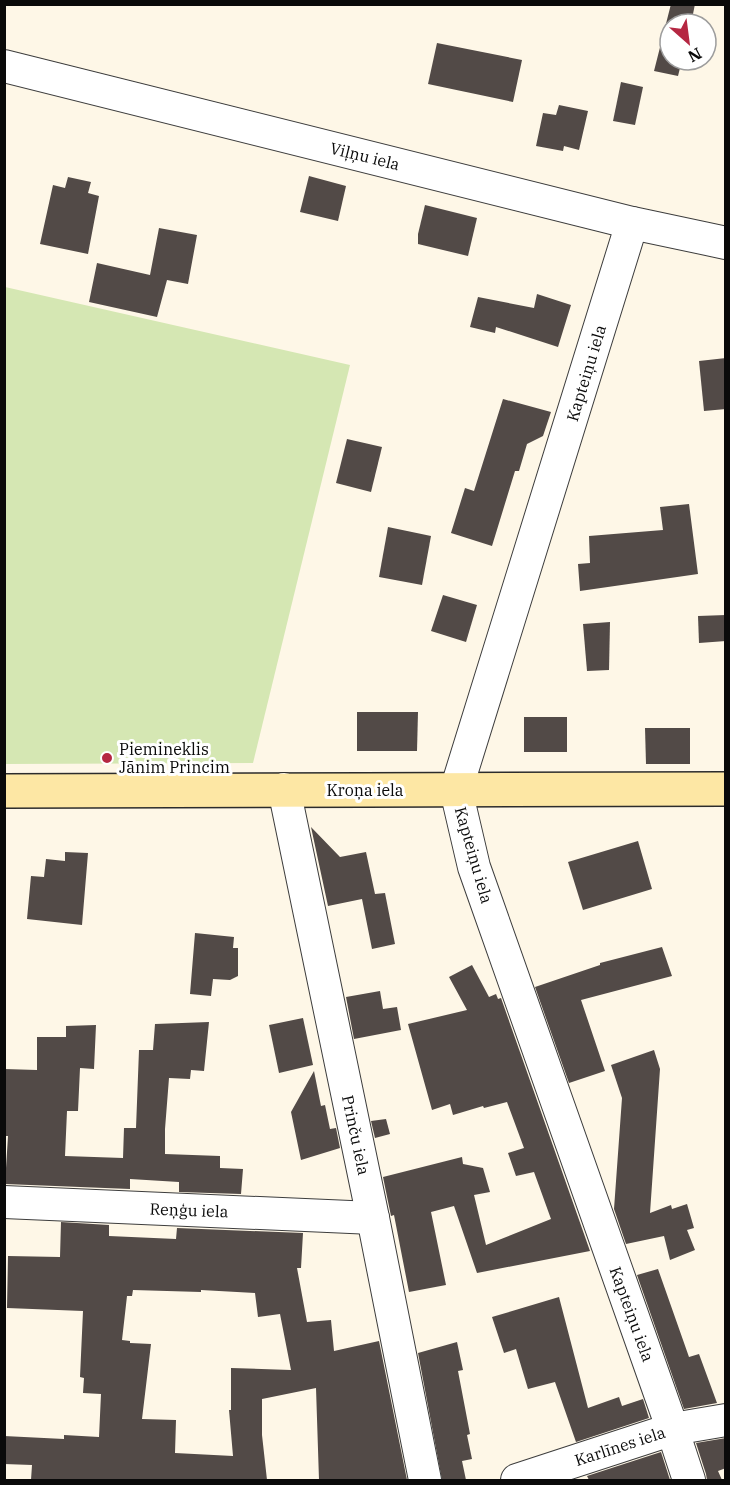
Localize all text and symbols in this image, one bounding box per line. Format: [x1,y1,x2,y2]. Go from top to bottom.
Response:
north arrow [658,12,718,72]
text: N [685,43,705,67]
street label: Viļņu iela [328,138,402,174]
street label: Kapteiņu iela [562,322,610,424]
place label: Piemineklis Jānim Princim [119,739,230,777]
marker: Piemineklis Jānim Princim [100,751,114,765]
street label: Kroņa iela [326,780,404,800]
street label: Kapteiņu iela [451,804,497,906]
street label: Prinču iela [338,1093,374,1177]
street label: Reņģu iela [149,1199,229,1221]
street label: Kapteiņu iela [606,1264,659,1365]
street label: Karlīnes iela [572,1422,668,1470]

